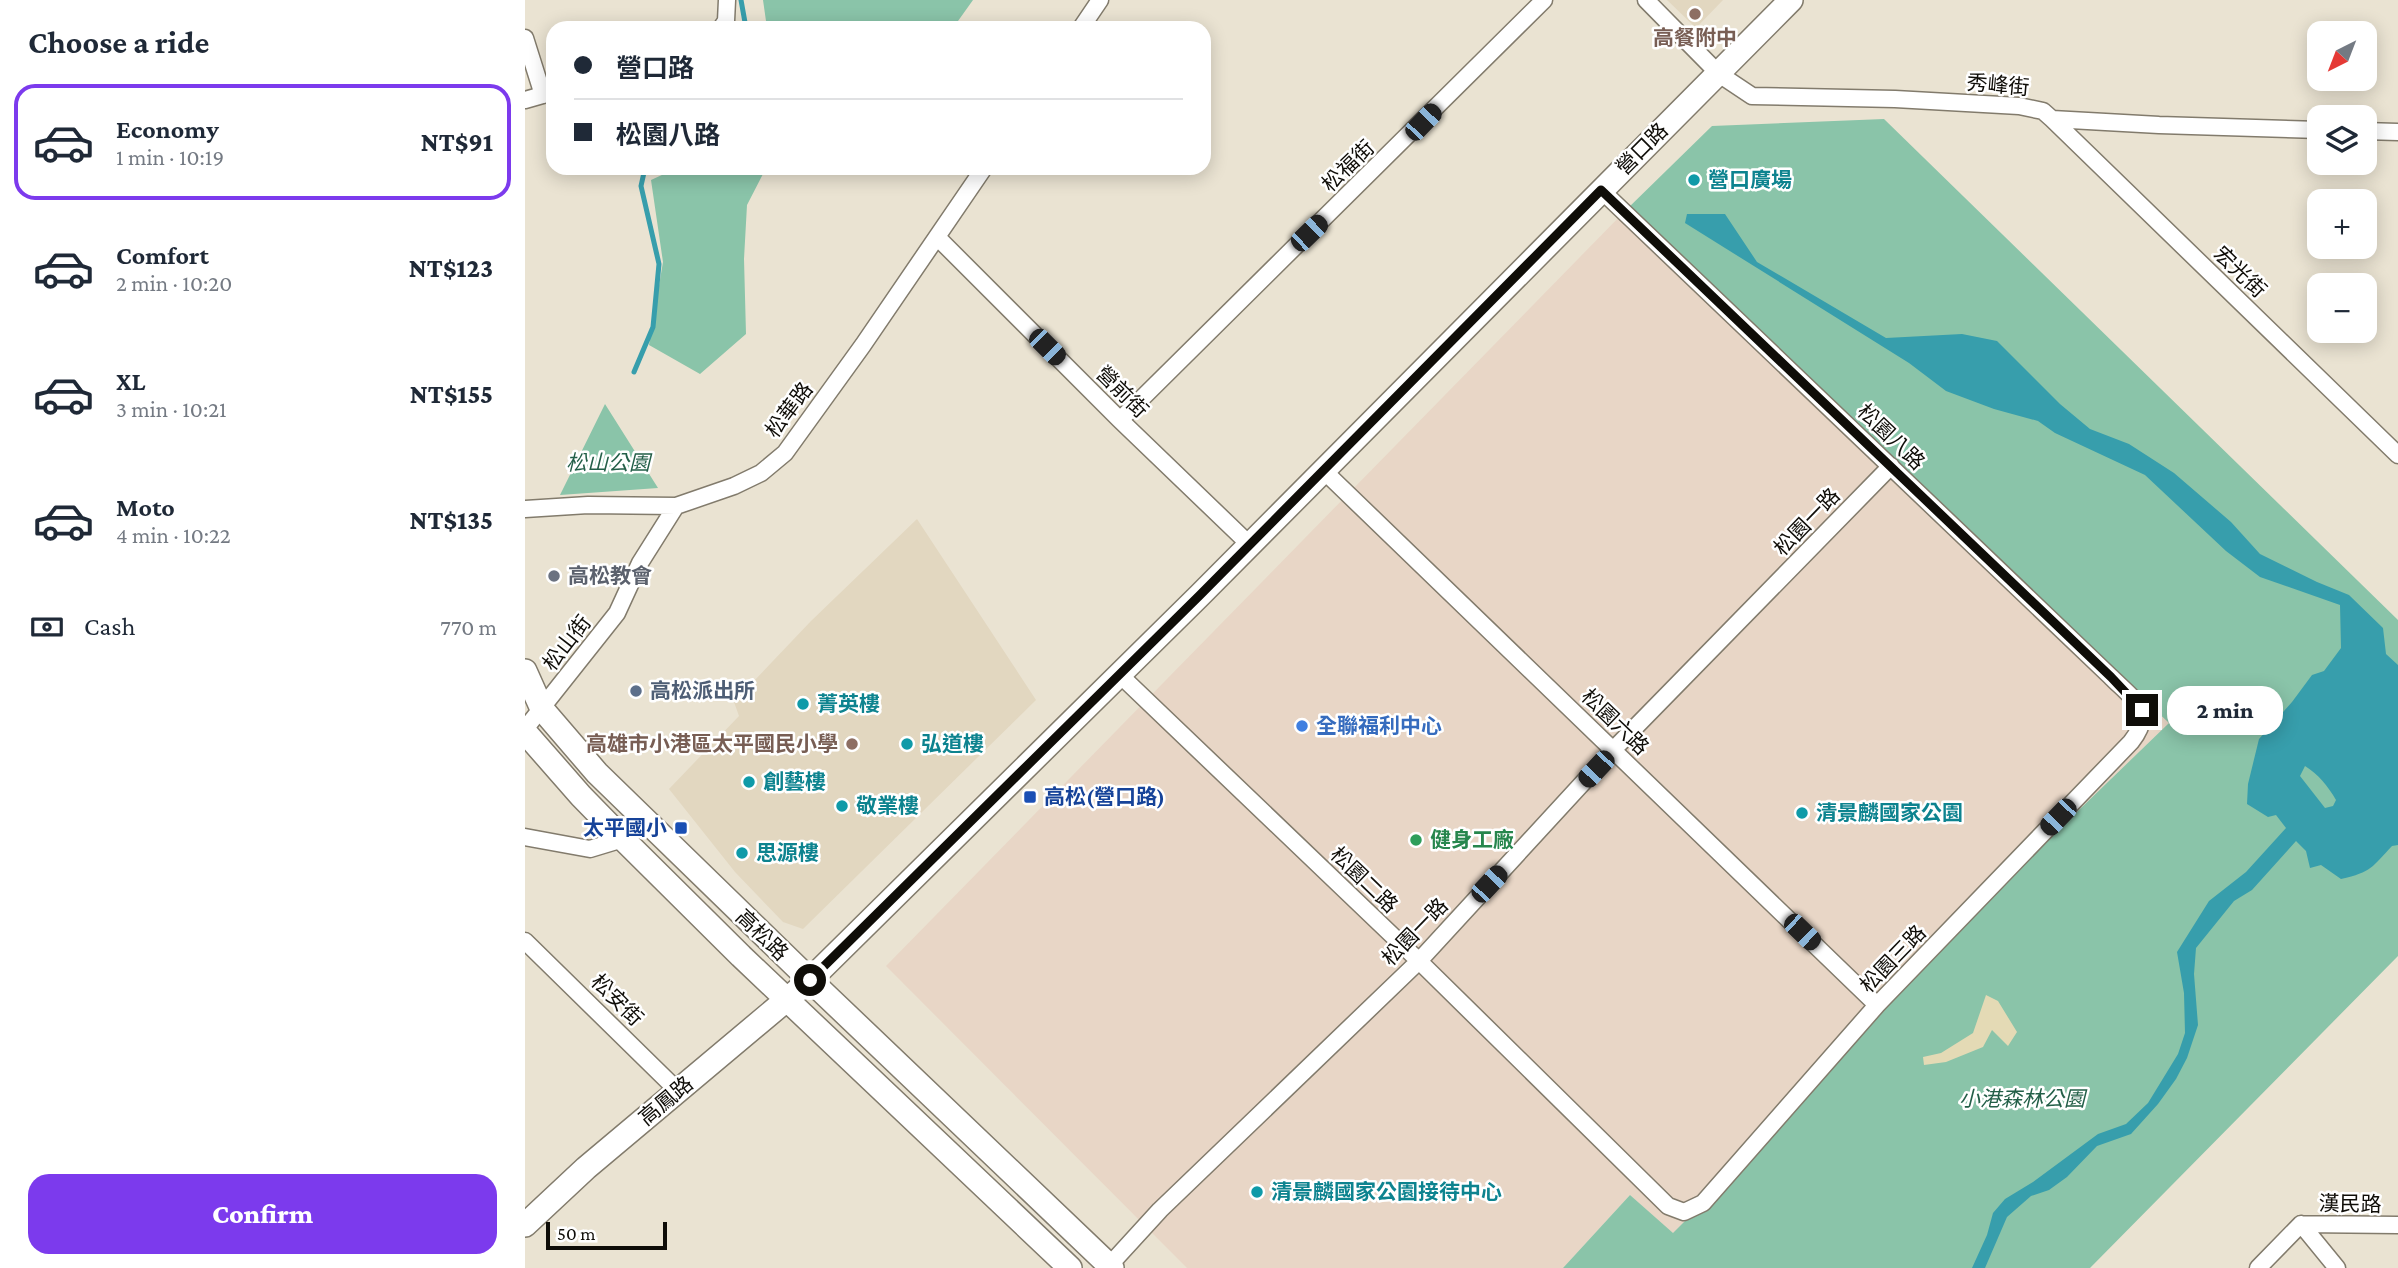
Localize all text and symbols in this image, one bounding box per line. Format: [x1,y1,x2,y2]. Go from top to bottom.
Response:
marker: 高餐附中 [1687,6,1703,22]
north arrow [2307,21,2377,91]
map controls [2307,21,2377,343]
text: Choose a ride [28,24,209,60]
place label: 高餐附中 [1653,26,1737,50]
text: 營口路 [616,54,694,83]
street label: 秀峰街 [1966,70,2030,100]
car [1401,100,1446,144]
button: layers [2307,105,2377,175]
icon: car [32,111,95,174]
text: Economy [116,115,219,144]
street label: 營口路 [1611,118,1673,180]
text: 松園八路 [616,121,720,150]
text: NT$91 [421,128,493,157]
street label: 松福街 [1317,135,1379,197]
text: 1 min · 10:19 [116,144,224,170]
place label: 營口廣場 [1708,168,1792,192]
marker: 營口廣場 [1686,172,1702,188]
button: + [2307,189,2377,259]
car [1287,211,1332,255]
icon: car [32,237,95,300]
text: Comfort [116,241,209,270]
street label: 宏光街 [2209,241,2271,303]
text: NT$123 [409,254,493,283]
text: 2 min · 10:20 [116,270,232,296]
button: − [2307,273,2377,343]
car [1025,325,1070,369]
street label: 營前街 [1091,361,1153,423]
icon: car [32,363,95,426]
text: XL [116,367,145,396]
street label: 松華路 [760,378,818,442]
text: NT$155 [410,380,493,409]
text: 3 min · 10:21 [116,396,227,422]
street label: 松園八路 [1852,399,1930,475]
park label: 松山公園 [566,451,653,475]
street label: 松園一路 [1769,483,1845,561]
icon: car [32,489,95,552]
text: Moto [116,493,175,522]
text: NT$135 [409,506,493,535]
text: 4 min · 10:22 [116,522,231,548]
place label: 高松教會 [568,564,652,588]
marker: 高松教會 [546,568,562,584]
icon: cash [28,608,66,646]
street label: 松山街 [538,611,596,675]
text: Cash [84,612,135,641]
text: 770 m [440,614,497,640]
place label: 高松派出所 [650,679,755,703]
marker: 高松派出所 [628,683,644,699]
street label: 松園六路 [1576,684,1654,760]
callout: 2 min [2167,686,2282,734]
place label: 菁英樓 [817,692,880,716]
route end [2126,694,2158,726]
marker: 菁英樓 [795,696,811,712]
text: 2 min [2197,697,2253,723]
place label: 全聯福利中心 [1316,714,1442,738]
marker: 全聯福利中心 [1294,718,1310,734]
place label: 高雄市小港區太平國民小學 [586,732,838,756]
place label: 弘道樓 [921,732,984,756]
marker: 高雄市小港區太平國民小學 [844,736,860,752]
marker: 弘道樓 [899,736,915,752]
car [1574,746,1619,792]
place label: 創藝樓 [763,770,826,794]
marker: 創藝樓 [741,774,757,790]
place label: 高松(營口路) [1044,785,1165,809]
marker: 高松(營口路) [1022,789,1038,805]
place label: 敬業樓 [856,794,919,818]
car [2036,795,2081,839]
marker: 敬業樓 [834,798,850,814]
place label: 清景麟國家公園 [1816,801,1963,825]
marker: 清景麟國家公園 [1794,805,1810,821]
place label: 太平國小 [583,816,667,840]
marker: 太平國小 [673,820,689,836]
place label: 健身工廠 [1430,828,1514,852]
marker: 健身工廠 [1408,832,1424,848]
place label: 思源樓 [756,841,819,865]
street label: 松園二路 [1325,842,1403,918]
marker: 思源樓 [734,845,750,861]
car [1467,861,1512,907]
street label: 松園一路 [1377,893,1453,971]
street label: 高松路 [731,904,793,966]
car [1780,910,1825,954]
street label: 松園三路 [1855,920,1931,998]
route start [794,964,826,996]
street label: 松安街 [586,969,648,1031]
street label: 高鳳路 [634,1072,698,1130]
park label: 小港森林公園 [1959,1087,2088,1111]
button: Confirm [28,1174,497,1254]
place label: 清景麟國家公園接待中心 [1271,1180,1502,1204]
marker: 清景麟國家公園接待中心 [1249,1184,1265,1200]
street label: 漢民路 [2318,1191,2382,1217]
scale bar [546,1219,667,1251]
text: 50 m [557,1223,596,1244]

